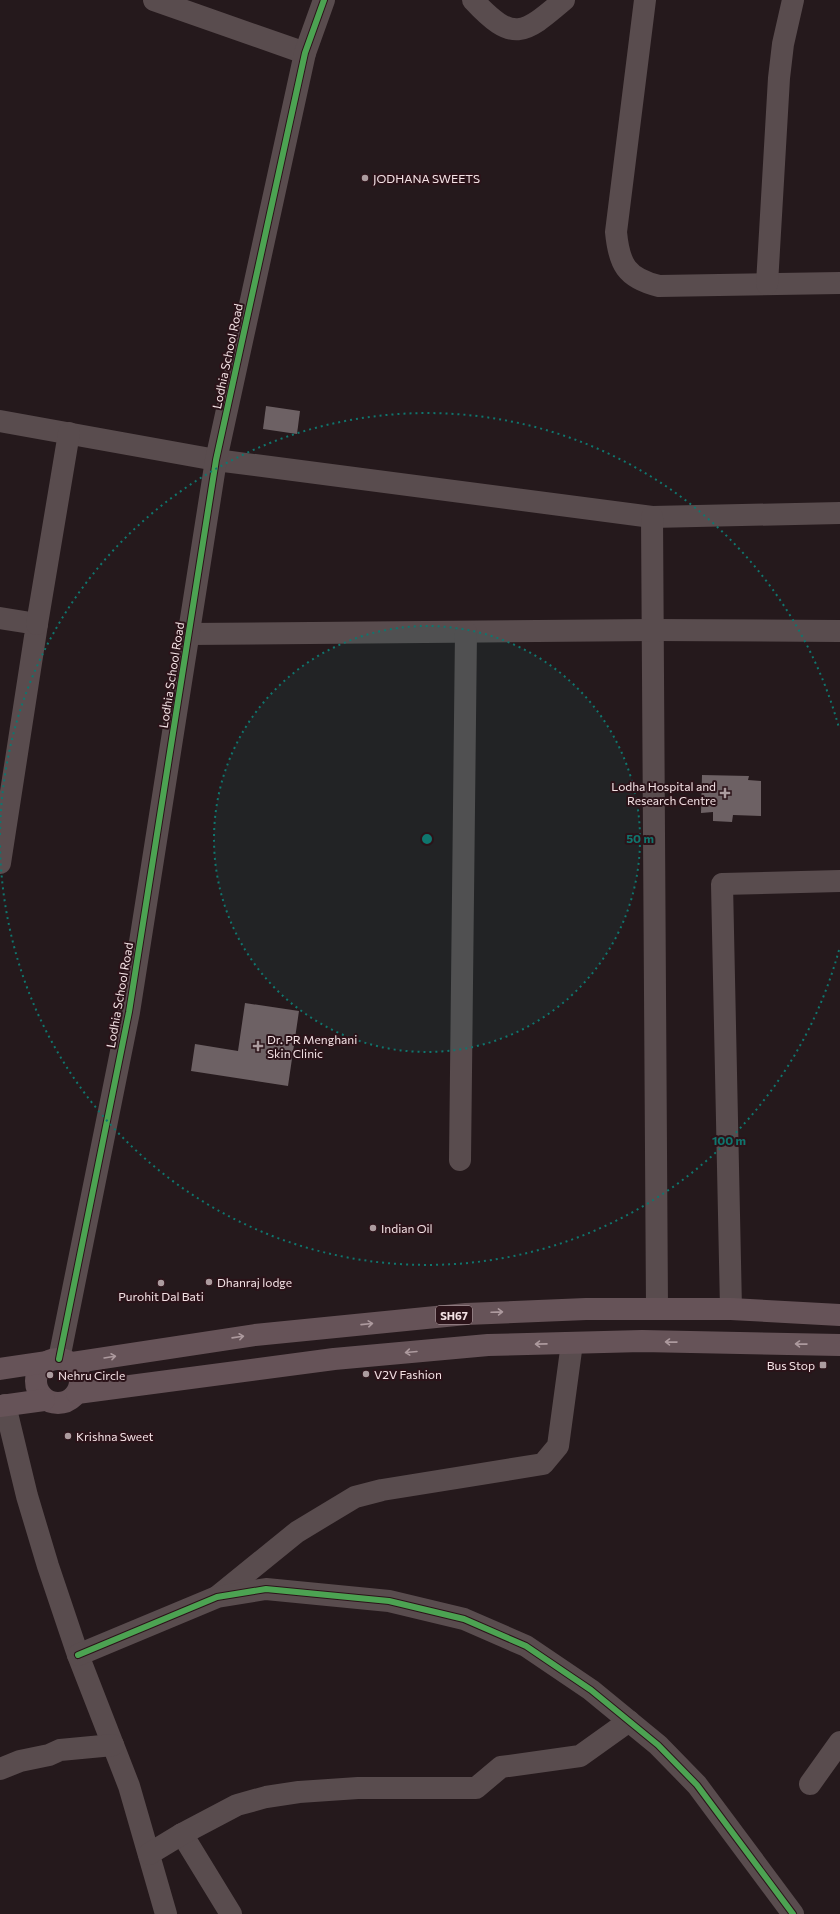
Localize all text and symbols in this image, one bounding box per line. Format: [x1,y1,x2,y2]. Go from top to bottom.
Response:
place label: JODHANA SWEETS [373,171,480,186]
marker: JODHANA SWEETS [360,173,370,183]
street label: Lodhia School Road [209,302,245,410]
street label: Lodhia School Road [156,621,186,729]
place label: Lodha Hospital and Research Centre [611,779,716,807]
marker: Lodha Hospital and Research Centre [719,787,731,799]
text: 50 m [626,831,654,845]
centre of rings [420,832,434,846]
street label: Lodhia School Road [103,941,135,1049]
place label: Dr. PR Menghani Skin Clinic [267,1032,357,1060]
marker: Dr. PR Menghani Skin Clinic [252,1040,264,1052]
text: 100 m [712,1133,746,1147]
place label: Indian Oil [381,1221,433,1235]
marker: Indian Oil [368,1223,378,1233]
place label: Dhanraj lodge [217,1275,292,1289]
marker: Dhanraj lodge [204,1277,214,1287]
marker: Purohit Dal Bati [156,1278,166,1288]
place label: Purohit Dal Bati [118,1289,204,1303]
road number: SH67 [436,1306,472,1324]
one-way arrow [490,1309,503,1316]
one-way arrow [360,1320,373,1327]
one-way arrow [231,1333,244,1341]
one-way arrow [665,1338,678,1346]
one-way arrow [535,1340,548,1348]
one-way arrow [795,1340,808,1348]
one-way arrow [405,1349,418,1356]
one-way arrow [103,1353,116,1361]
place label: Bus Stop [767,1358,815,1372]
marker: Bus Stop [818,1360,828,1370]
place label: V2V Fashion [374,1367,442,1381]
place label: Nehru Circle [58,1368,125,1382]
marker: V2V Fashion [361,1369,371,1379]
marker: Nehru Circle [45,1370,55,1380]
place label: Krishna Sweet [76,1429,153,1443]
marker: Krishna Sweet [63,1431,73,1441]

